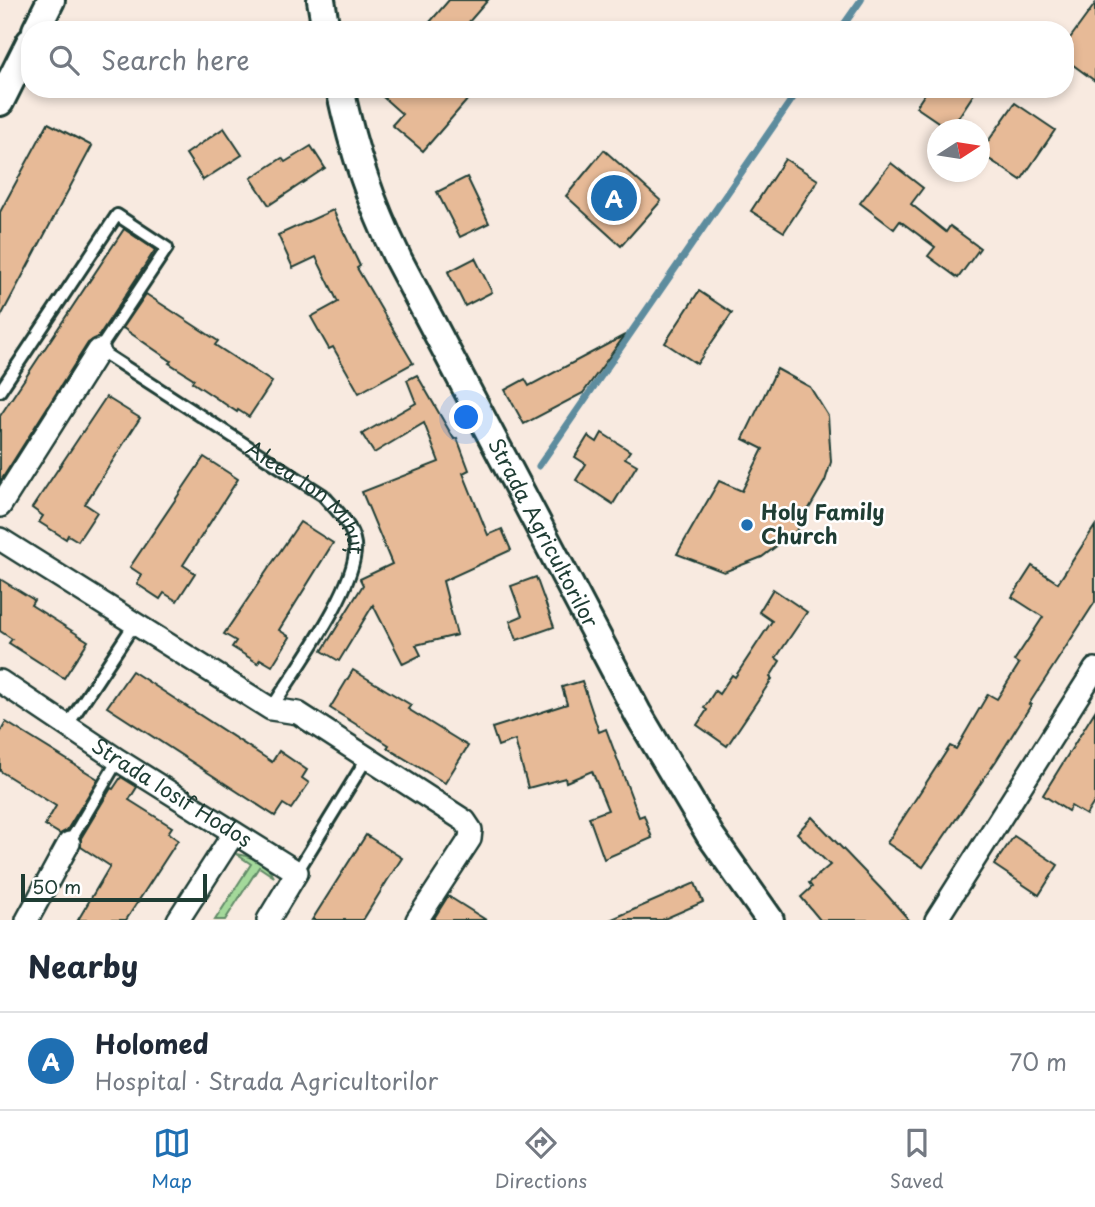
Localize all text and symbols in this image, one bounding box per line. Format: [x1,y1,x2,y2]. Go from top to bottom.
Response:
search box [21,21,1074,98]
text: Search here [101,40,250,79]
icon: search [45,41,83,79]
north arrow [927,119,990,182]
pin: A [591,172,637,224]
your location [449,400,483,434]
street label: Aleea Ion Mihuț [240,431,373,555]
street label: Strada Agricultorilor [481,432,608,633]
place label: Holy Family Church [761,495,885,551]
marker: Holy Family Church [739,517,755,533]
street label: Strada Iosif Hodoș [86,729,259,854]
scale bar [21,871,206,903]
text: 50 m [32,872,81,900]
text: Nearby [28,943,138,988]
text: Holomed [95,1024,209,1063]
text: A [42,1044,60,1079]
text: 70 m [1009,1044,1067,1079]
text: Hospital · Strada Agricultorilor [95,1063,438,1098]
tab: Map [151,1124,192,1194]
tab: Directions [495,1124,587,1194]
tab: Saved [890,1124,944,1194]

